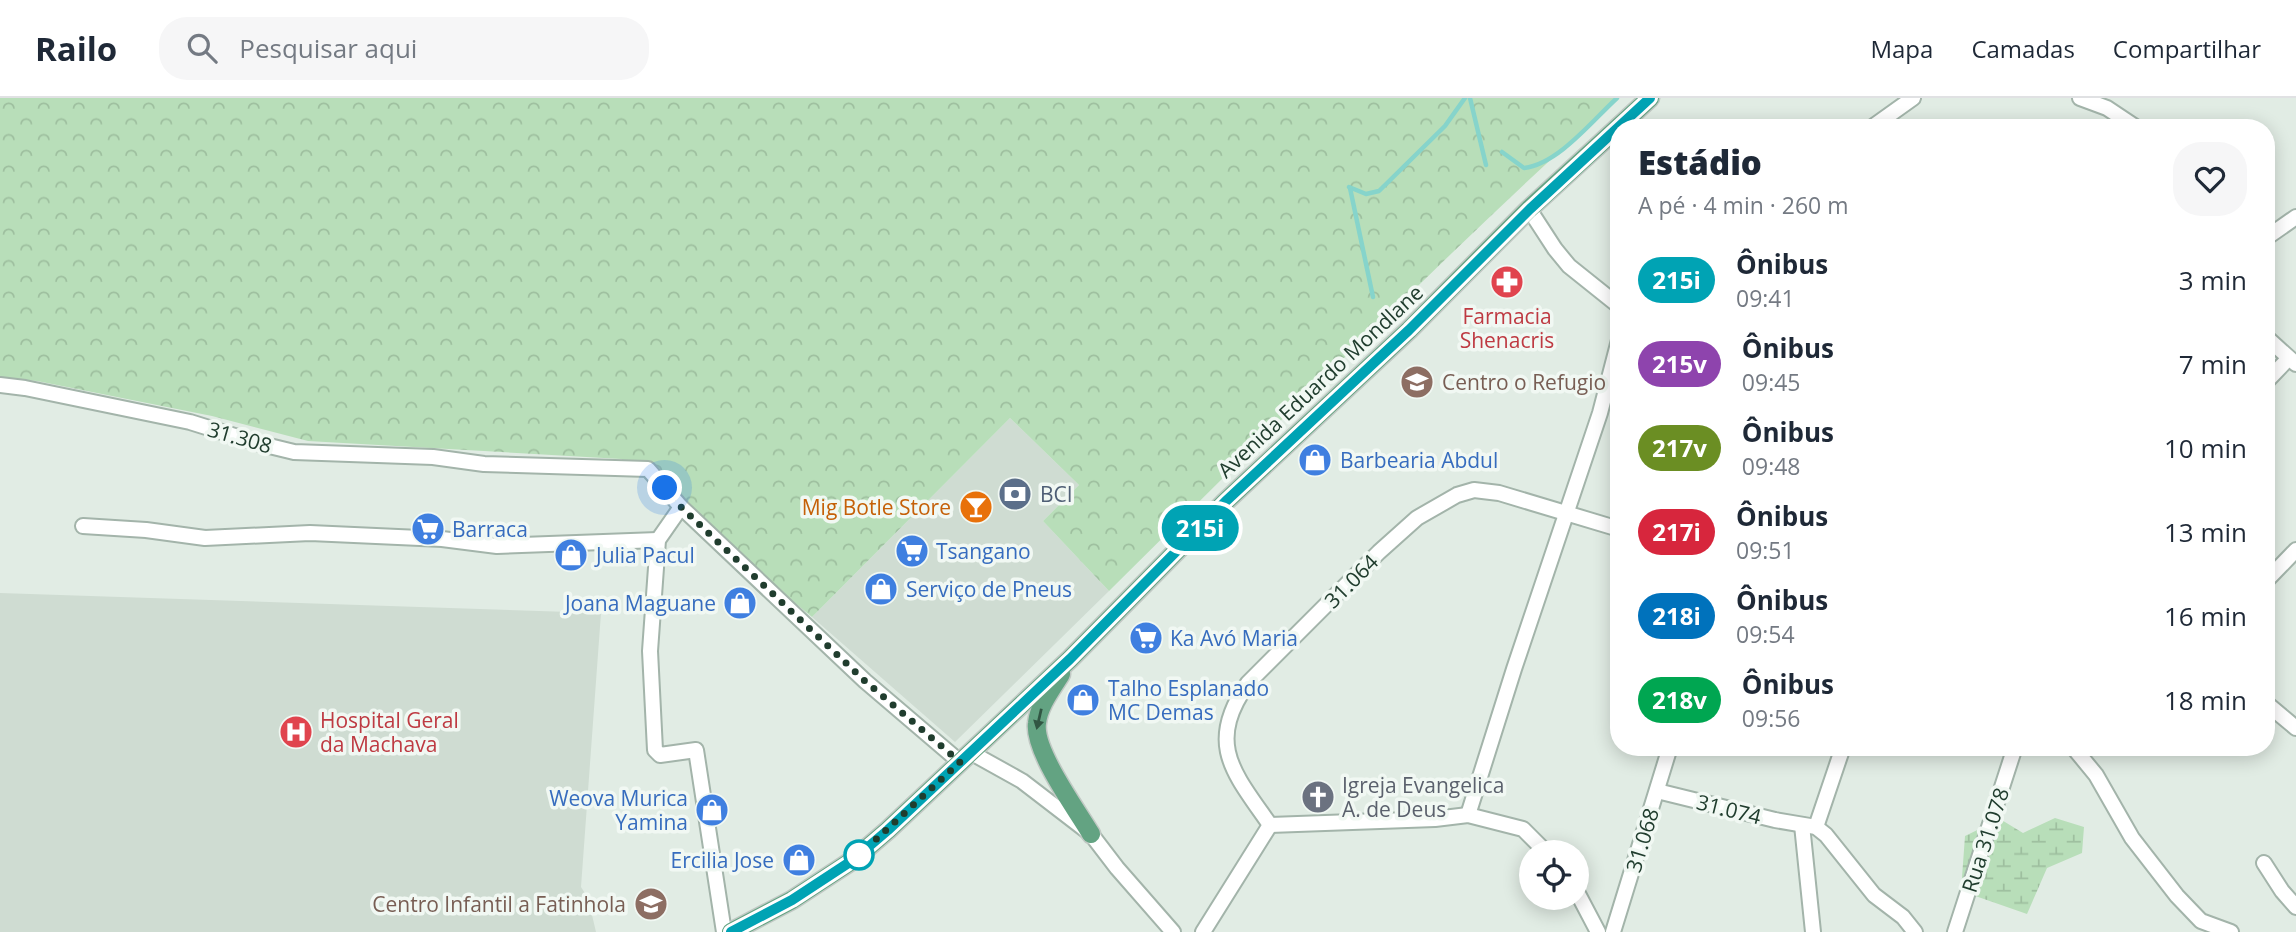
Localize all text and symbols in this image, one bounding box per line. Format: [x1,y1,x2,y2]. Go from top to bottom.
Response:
search box [159,17,649,80]
text: Railo [35,26,117,71]
icon: search [183,29,221,67]
text: Pesquisar aqui [239,30,417,66]
text: Mapa [1870,32,1933,65]
text: Camadas [1971,32,2075,65]
text: Compartilhar [2113,32,2261,65]
text: Estádio [1638,140,1762,185]
button: heart [2173,142,2247,216]
text: A pé · 4 min · 260 m [1638,189,1849,221]
text: Ônibus [1736,246,1828,282]
text: 3 min [2179,262,2247,298]
pharmacy icon: Farmacia Shenacris [1488,263,1526,301]
text: 215i [1652,263,1701,296]
street label: Avenida Eduardo Mondlane [1211,278,1429,484]
text: 09:41 [1736,282,1795,314]
place label: Farmacia Shenacris [1460,302,1554,354]
text: Ônibus [1742,330,1834,366]
text: 7 min [2179,346,2247,382]
text: 215v [1652,347,1707,380]
school or university icon: Centro o Refugio [1398,363,1436,401]
text: 09:45 [1742,366,1800,398]
place label: Centro o Refugio [1442,368,1606,396]
text: Ônibus [1742,414,1834,450]
street label: 31.308 [205,415,275,459]
text: 10 min [2164,430,2247,466]
text: 217v [1652,431,1707,464]
shop icon: Barbearia Abdul [1296,441,1334,479]
place label: Barbearia Abdul [1340,446,1498,474]
text: 09:48 [1742,450,1800,482]
your location [647,470,682,505]
bank icon: BCI [996,475,1034,513]
place label: BCI [1040,480,1073,508]
bar icon: Mig Botle Store [957,488,995,526]
place label: Mig Botle Store [802,493,951,521]
text: Ônibus [1736,498,1828,534]
line badge: 215i [1151,505,1249,551]
supermarket icon: Barraca [409,510,447,548]
text: 215i [1176,511,1224,544]
text: 13 min [2164,514,2247,550]
place label: Barraca [452,515,528,543]
text: 217i [1652,515,1701,548]
supermarket icon: Tsangano [893,532,931,570]
text: 09:51 [1736,534,1795,566]
shop icon: Julia Pacul [552,536,590,574]
place label: Tsangano [936,537,1031,565]
place label: Julia Pacul [594,541,695,569]
street label: 31.064 [1318,548,1384,614]
shop icon: Serviço de Pneus [862,570,900,608]
place label: Serviço de Pneus [906,575,1072,603]
text: Ônibus [1736,582,1828,618]
shop icon: Joana Maguane [721,584,759,622]
place label: Joana Maguane [563,589,716,617]
text: 16 min [2164,598,2247,634]
text: 218i [1652,599,1701,632]
text: 09:54 [1736,618,1795,650]
supermarket icon: Ka Avó Maria [1127,619,1165,657]
place label: Ka Avó Maria [1170,624,1298,652]
text: Ônibus [1742,666,1834,702]
place label: Talho Esplanado MC Demas [1108,674,1269,726]
shop icon: Talho Esplanado MC Demas [1064,681,1102,719]
text: 18 min [2164,682,2247,718]
text: 218v [1652,683,1707,716]
text: 09:56 [1742,702,1800,734]
place label: Hospital Geral da Machava [320,706,459,758]
one-way arrow [1033,709,1044,731]
hospital icon: Hospital Geral da Machava [277,713,315,751]
place label: Igreja Evangelica A. de Deus [1342,771,1504,823]
church icon: Igreja Evangelica A. de Deus [1299,778,1337,816]
place label: Weova Murica Yamina [549,784,688,836]
street label: Rua 31.078 [1955,784,2015,896]
street label: 31.074 [1694,787,1764,831]
shop icon: Weova Murica Yamina [693,791,731,829]
street label: 31.068 [1619,805,1665,875]
unlabelled marker [844,840,874,870]
map controls [1519,840,1589,910]
button: locate [1519,840,1589,910]
shop icon: Ercilia Jose [780,841,818,879]
place label: Ercilia Jose [671,846,774,874]
school or university icon: Centro Infantil a Fatinhola [632,885,670,923]
place label: Centro Infantil a Fatinhola [372,890,626,918]

